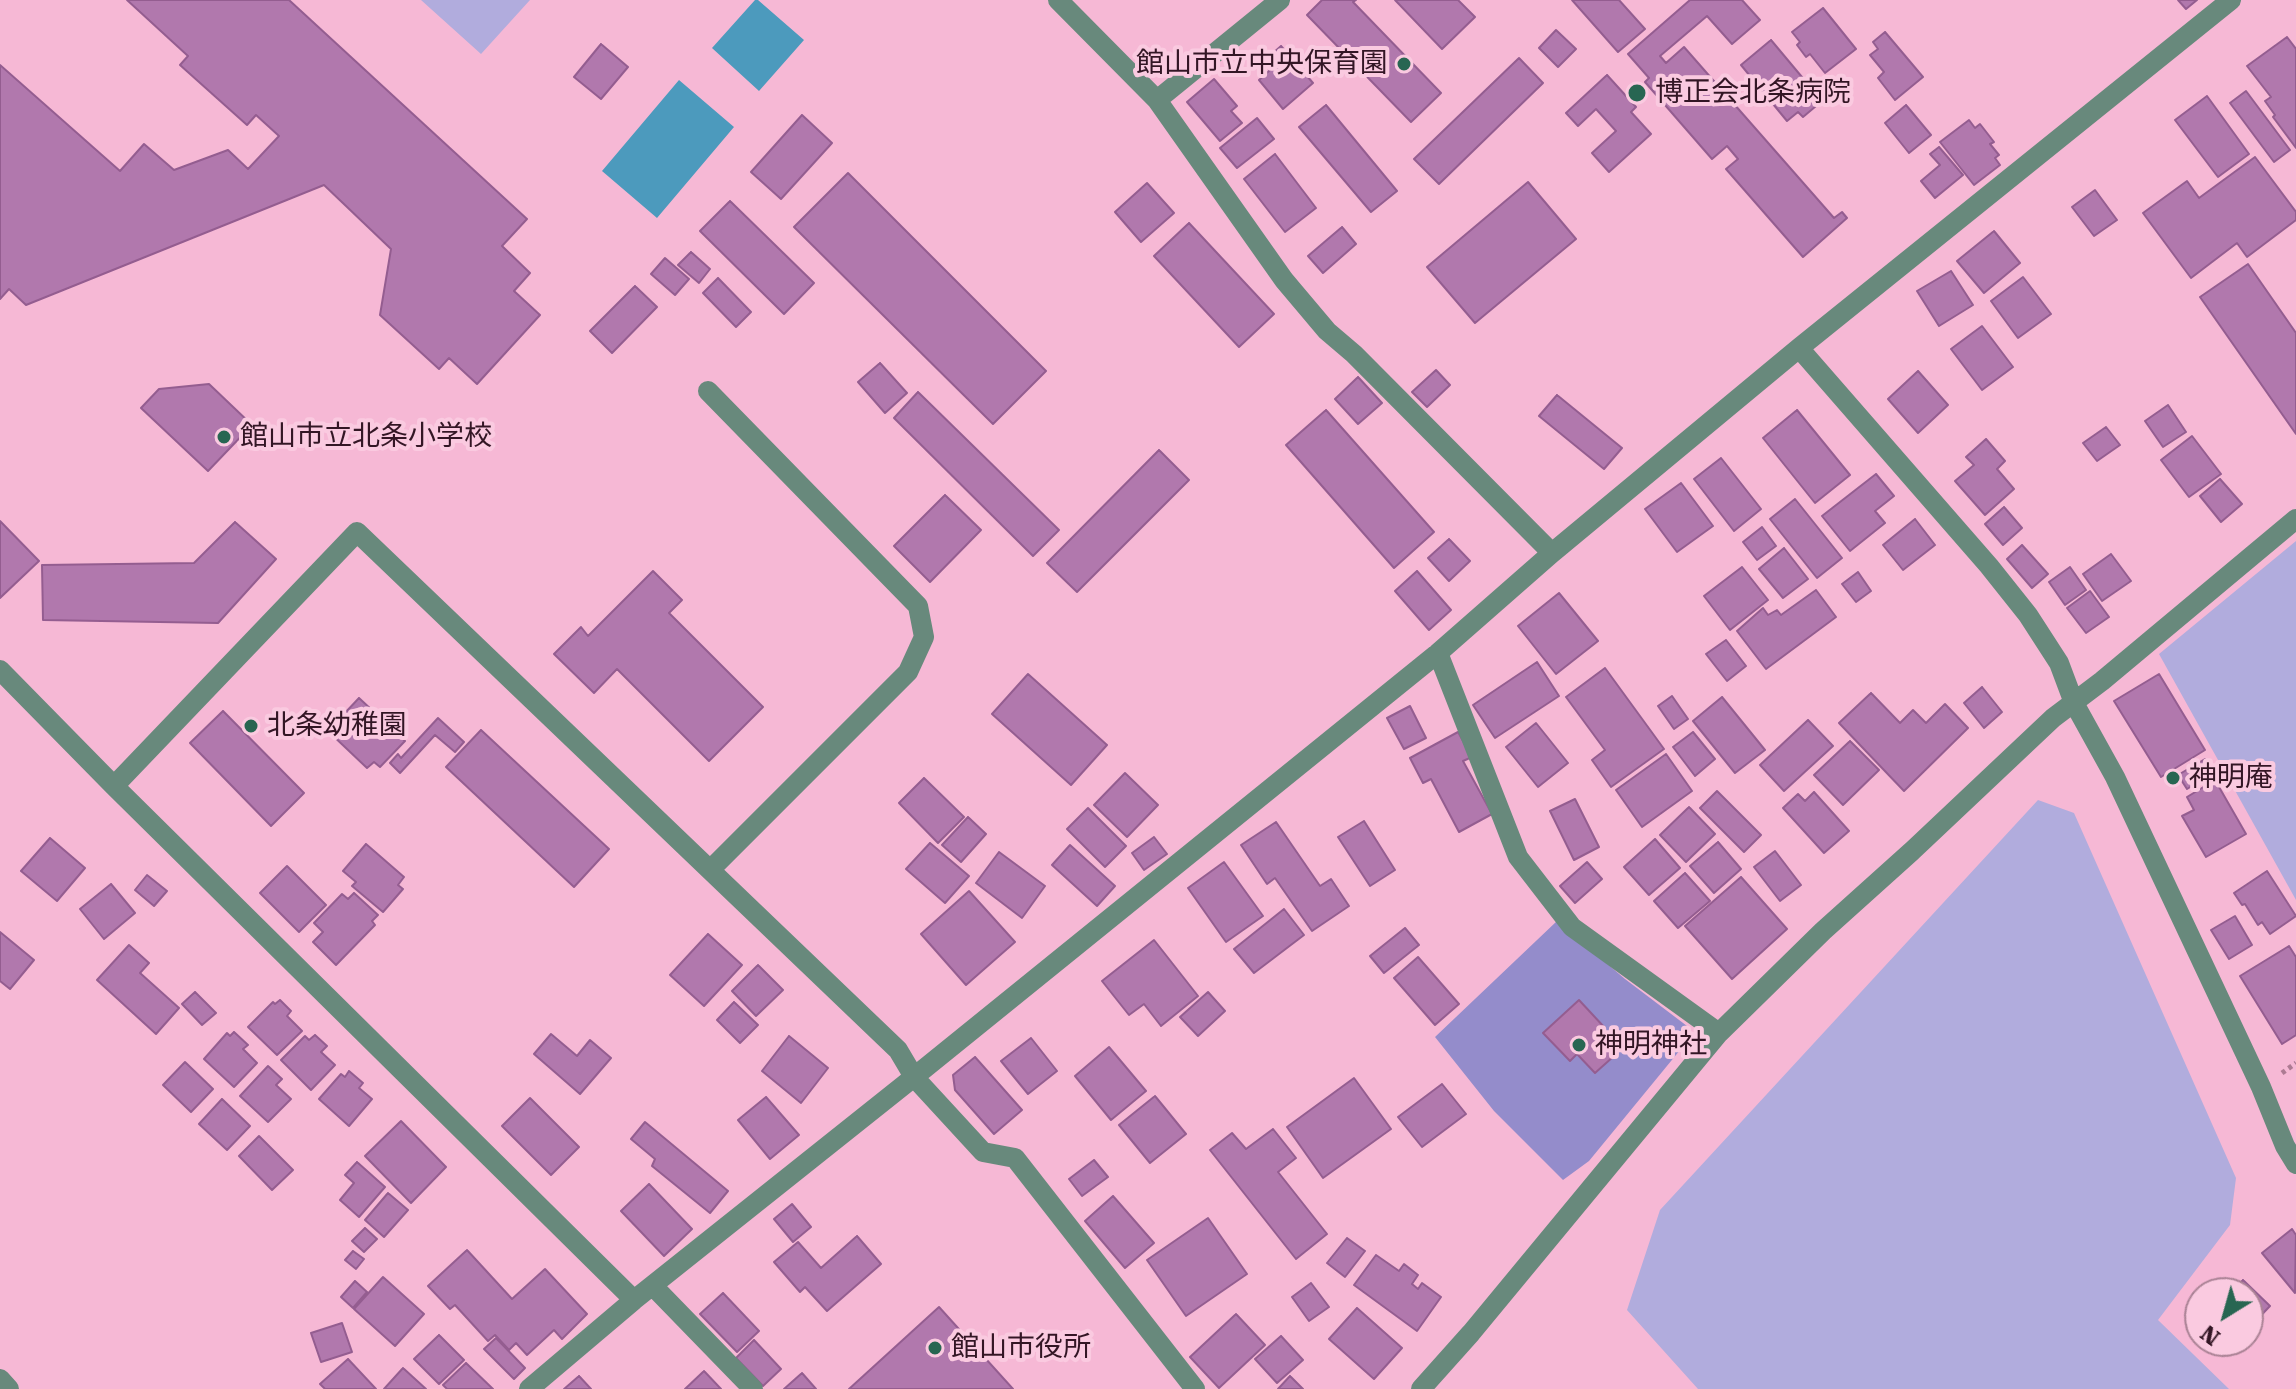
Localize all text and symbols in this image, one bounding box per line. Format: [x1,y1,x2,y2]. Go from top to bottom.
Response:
place label: 館山市立中央保育園 [1136,47,1388,81]
marker: 館山市立中央保育園 [1395,55,1413,73]
place label: 博正会北条病院 [1655,76,1851,110]
marker: 博正会北条病院 [1626,82,1648,104]
place label: 館山市立北条小学校 [240,420,492,454]
marker: 館山市立北条小学校 [215,428,233,446]
place label: 北条幼稚園 [267,709,407,743]
marker: 北条幼稚園 [242,717,260,735]
place label: 神明庵 [2189,761,2273,795]
marker: 神明庵 [2164,769,2182,787]
place label: 神明神社 [1595,1028,1707,1062]
marker: 神明神社 [1570,1036,1588,1054]
north arrow [2184,1277,2264,1357]
text: N [2196,1320,2225,1350]
place label: 館山市役所 [951,1331,1091,1365]
marker: 館山市役所 [926,1339,944,1357]

